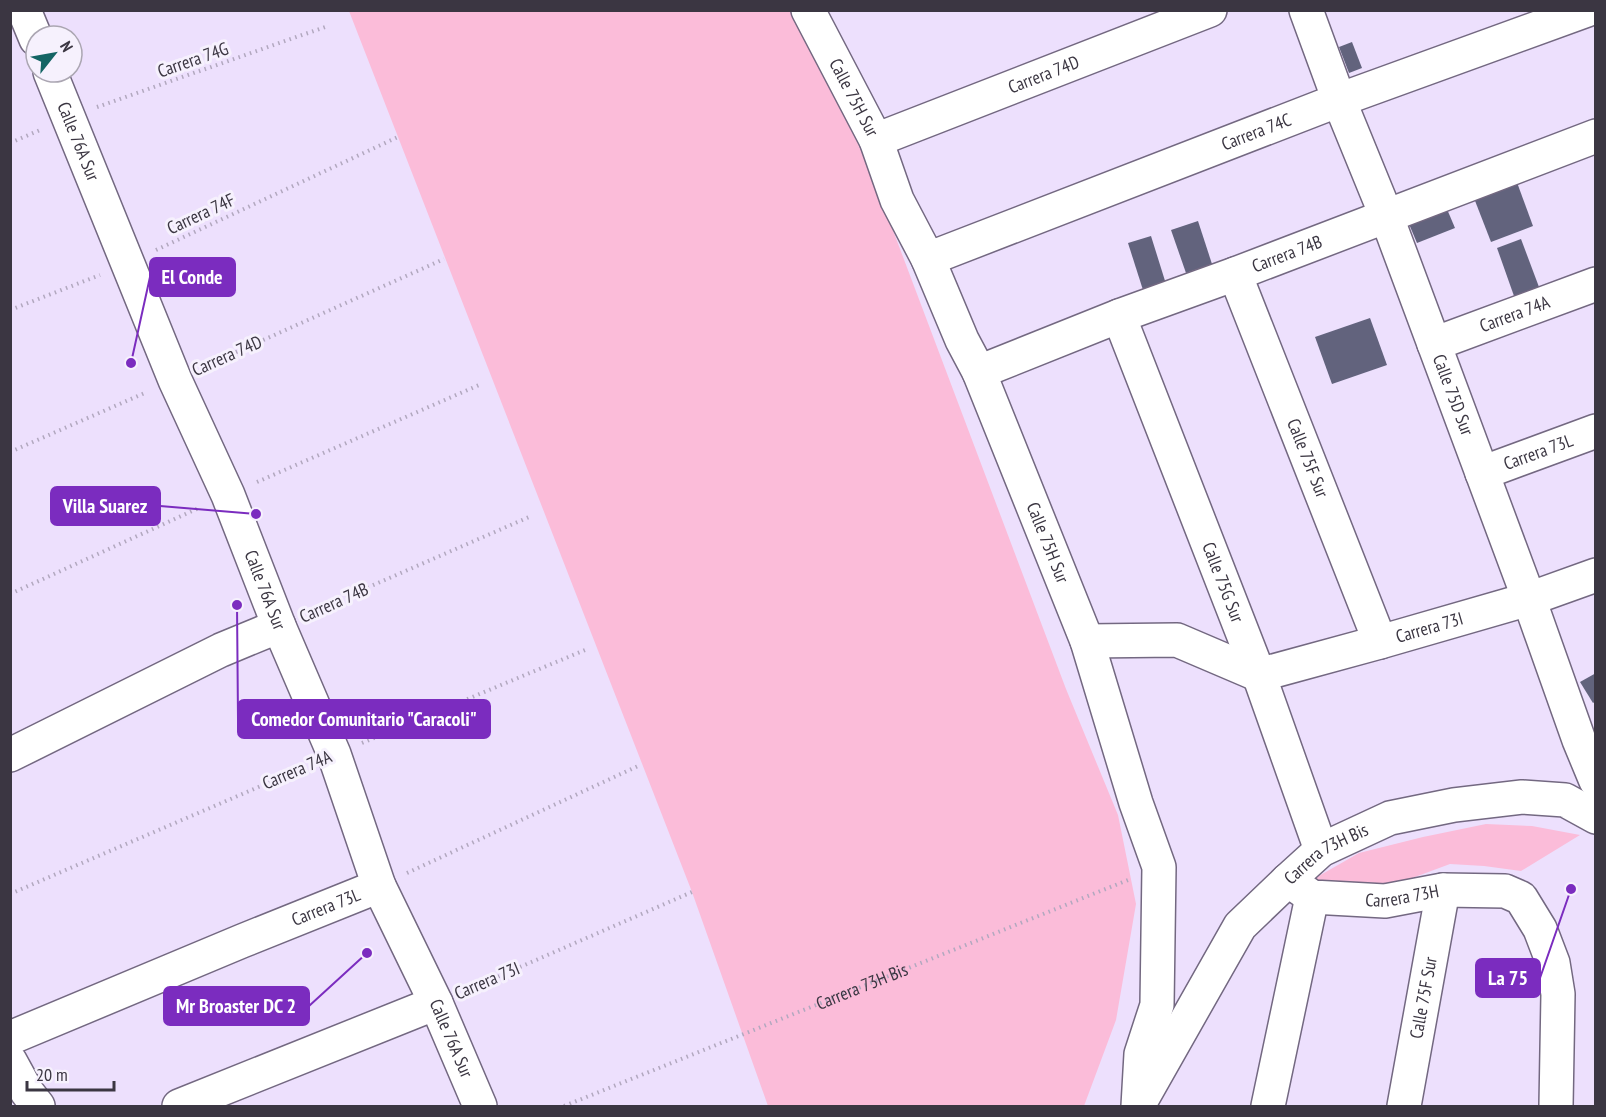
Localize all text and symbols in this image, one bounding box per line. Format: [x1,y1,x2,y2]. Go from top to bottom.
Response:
north arrow [24,24,84,84]
text: N [56,37,78,55]
street label: Carrera 74G [154,37,231,82]
street label: Carrera 74D [1005,50,1082,98]
street label: Calle 75H Sur [824,54,884,141]
street label: Calle 76A Sur [52,98,105,184]
street label: Carrera 74C [1218,108,1294,155]
street label: Carrera 74F [163,188,238,239]
street label: Carrera 74B [1249,230,1325,277]
callout: El Conde [150,258,235,296]
text: El Conde [161,264,223,290]
street label: Carrera 74A [1476,290,1553,337]
street label: Carrera 74D [188,330,265,381]
street label: Calle 75D Sur [1428,351,1479,439]
street label: Calle 75F Sur [1282,415,1334,501]
street label: Carrera 73L [1500,428,1576,475]
callout: Villa Suarez [51,487,160,525]
text: Villa Suarez [62,493,148,519]
street label: Calle 75H Sur [1021,499,1075,586]
street label: Calle 75G Sur [1197,539,1249,626]
street label: Calle 76A Sur [240,547,291,633]
street label: Carrera 74B [296,577,372,628]
street label: Carrera 73I [1393,607,1466,648]
callout: Comedor Comunitario "Caracoli" [238,700,490,738]
text: Comedor Comunitario "Caracoli" [251,706,477,732]
street label: Carrera 74A [259,744,335,794]
street label: Carrera 73H Bis [1279,818,1372,889]
street label: Carrera 73H [1365,879,1441,912]
street label: Carrera 73L [288,882,364,931]
street label: Calle 75F Sur [1404,955,1442,1040]
street label: Carrera 73I [451,957,523,1005]
street label: Carrera 73H Bis [813,957,911,1015]
callout: La 75 [1476,959,1540,997]
text: La 75 [1488,965,1528,991]
callout: Mr Broaster DC 2 [164,987,309,1025]
text: Mr Broaster DC 2 [176,993,296,1019]
street label: Calle 76A Sur [425,995,479,1081]
scale bar [27,1054,114,1092]
text: 20 m [36,1063,68,1086]

